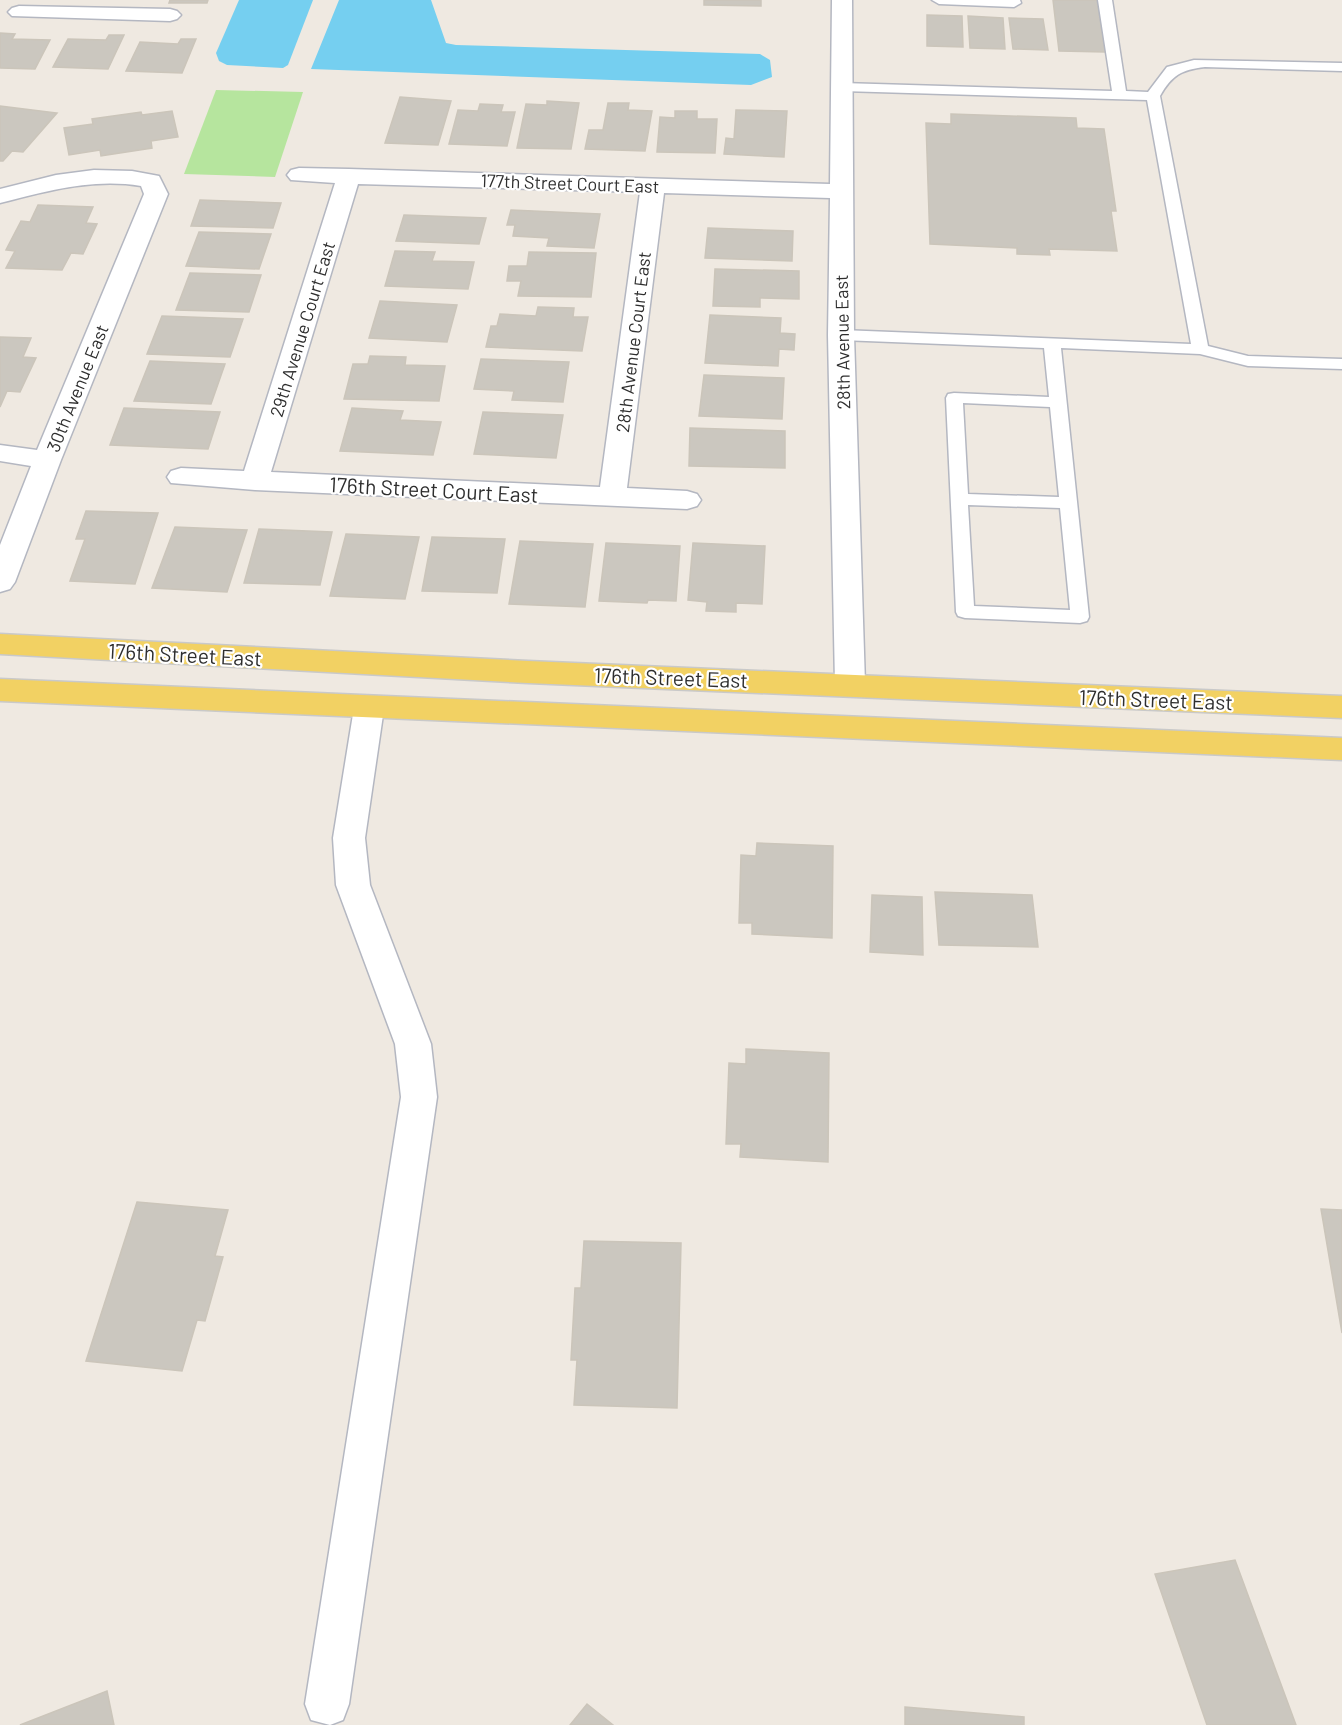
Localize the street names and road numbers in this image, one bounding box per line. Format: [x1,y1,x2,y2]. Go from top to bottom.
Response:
street label: 177th Street Court East [480,169,660,197]
street label: 29th Avenue Court East [265,239,339,419]
street label: 28th Avenue Court East [611,250,655,434]
street label: 28th Avenue East [830,274,854,410]
street label: 30th Avenue East [41,321,113,455]
street label: 176th Street Court East [329,471,539,507]
street label: 176th Street East [107,637,263,671]
street label: 176th Street East [594,662,748,692]
street label: 176th Street East [1079,684,1233,714]

